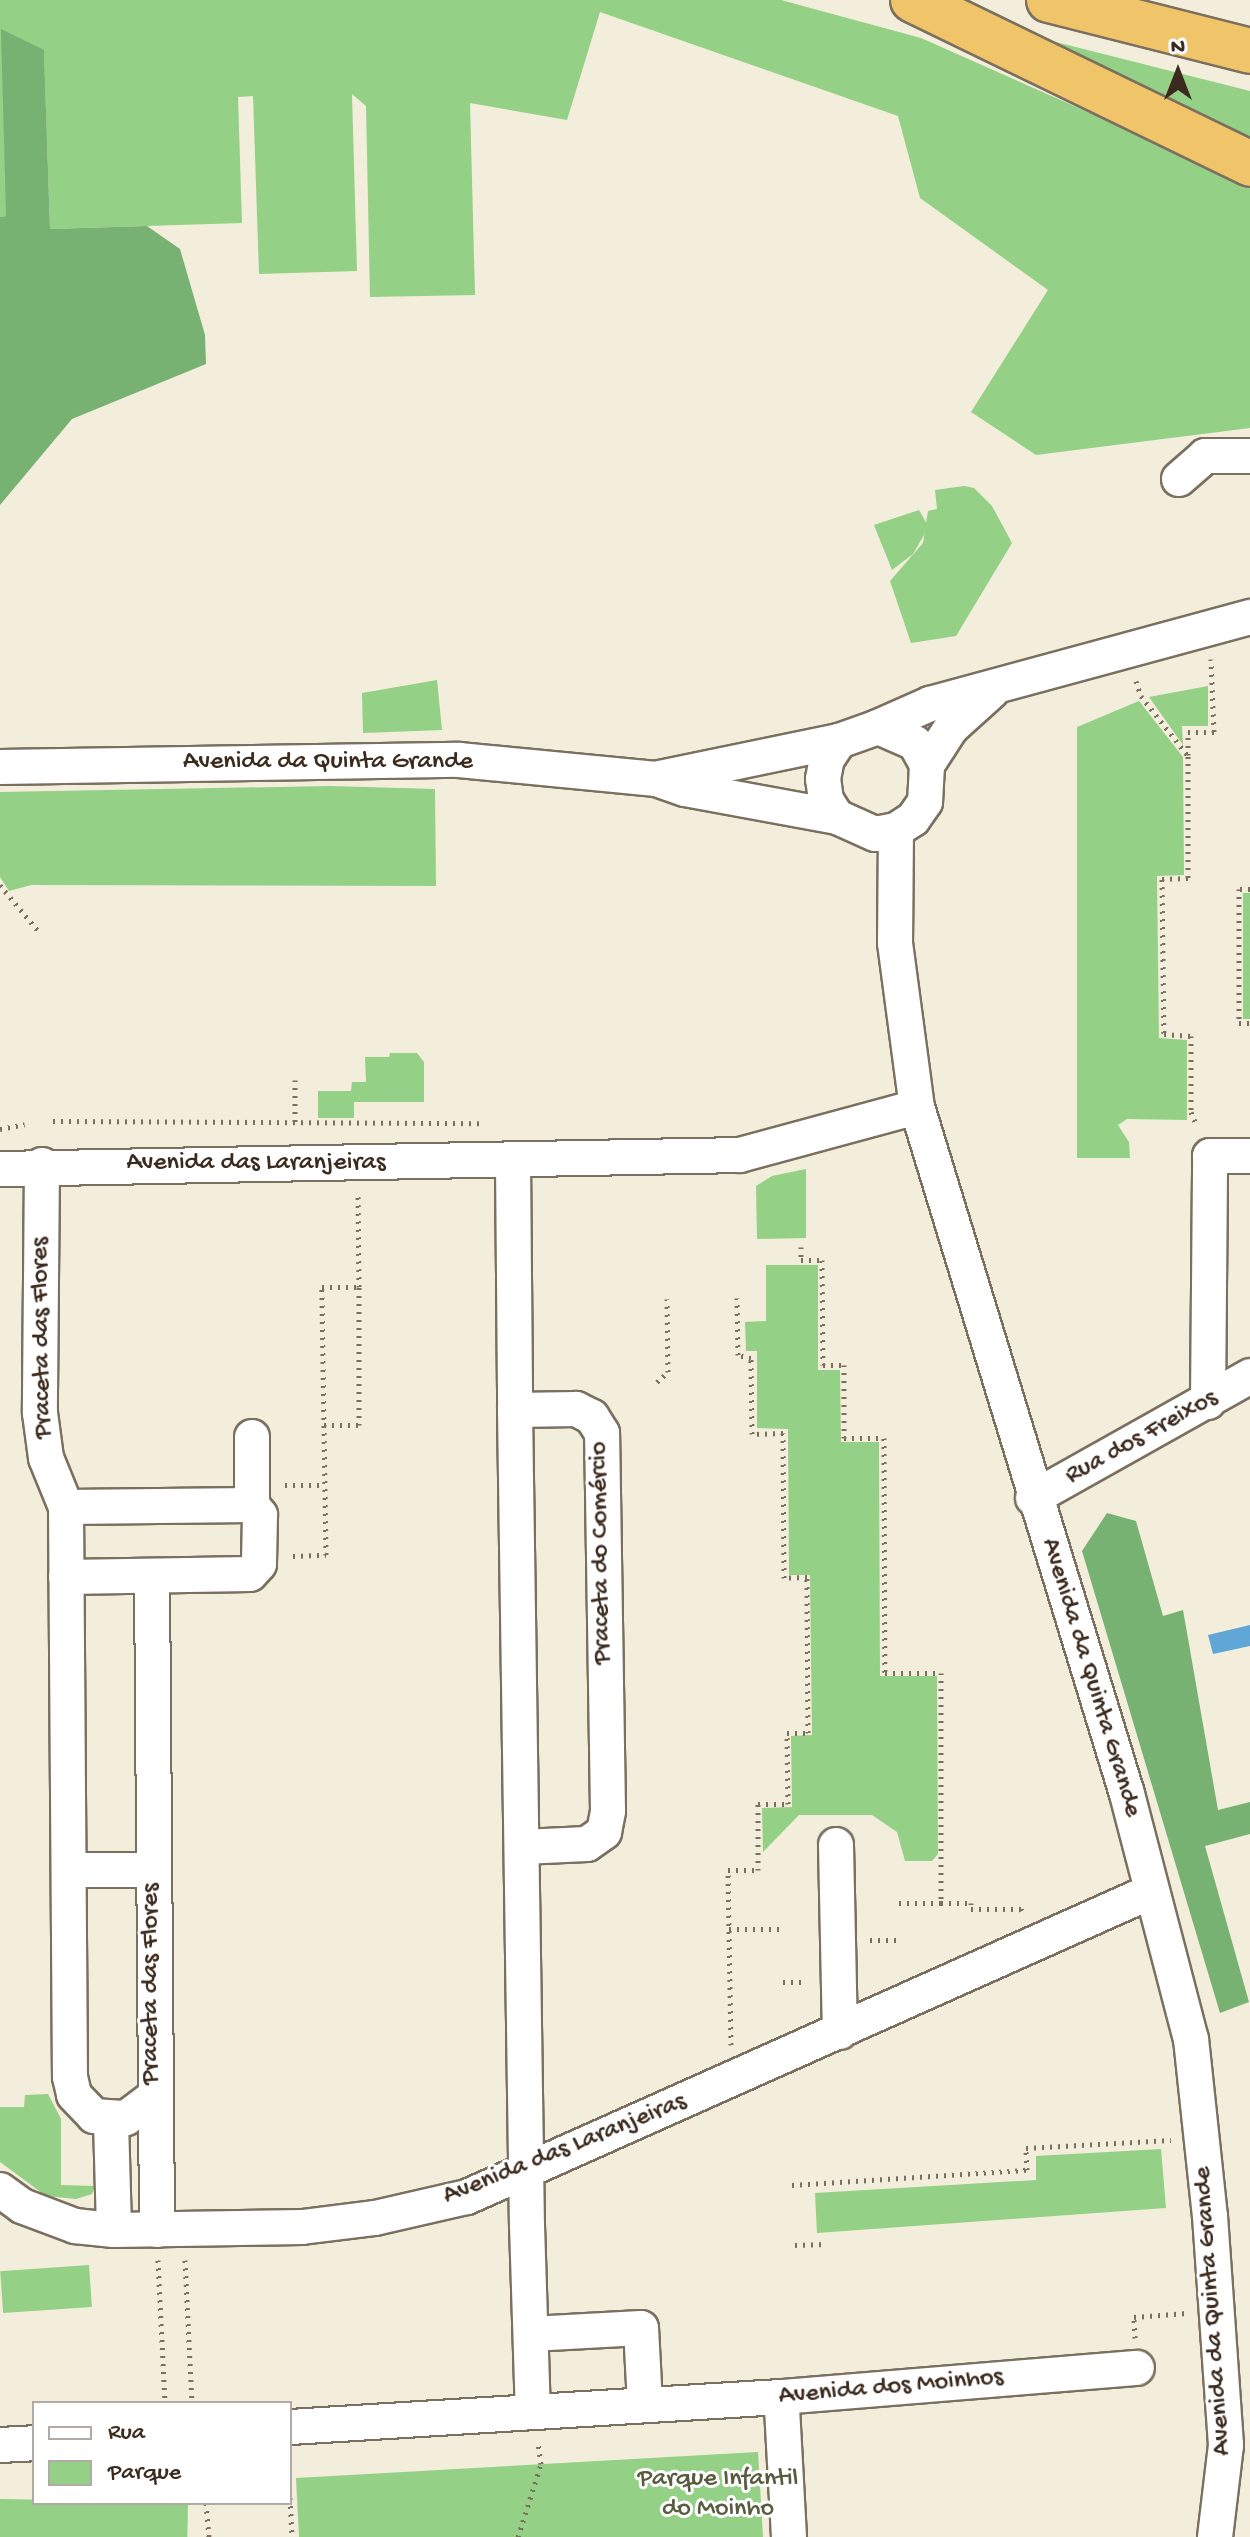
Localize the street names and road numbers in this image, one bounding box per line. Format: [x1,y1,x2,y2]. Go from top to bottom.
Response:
street label: Avenida da Quinta Grande [183,747,473,779]
street label: Avenida das Laranjeiras [126,1148,386,1180]
street label: Praceta das Flores [26,1237,60,1439]
street label: Rua dos Freixos [1060,1383,1224,1493]
street label: Praceta do Comércio [584,1441,620,1665]
street label: Avenida da Quinta Grande [1033,1535,1147,1821]
street label: Praceta das Flores [136,1883,168,2085]
street label: Avenida das Laranjeiras [439,2087,691,2213]
street label: Avenida da Quinta Grande [1188,2165,1240,2457]
street label: Avenida dos Moinhos [778,2363,1004,2413]

